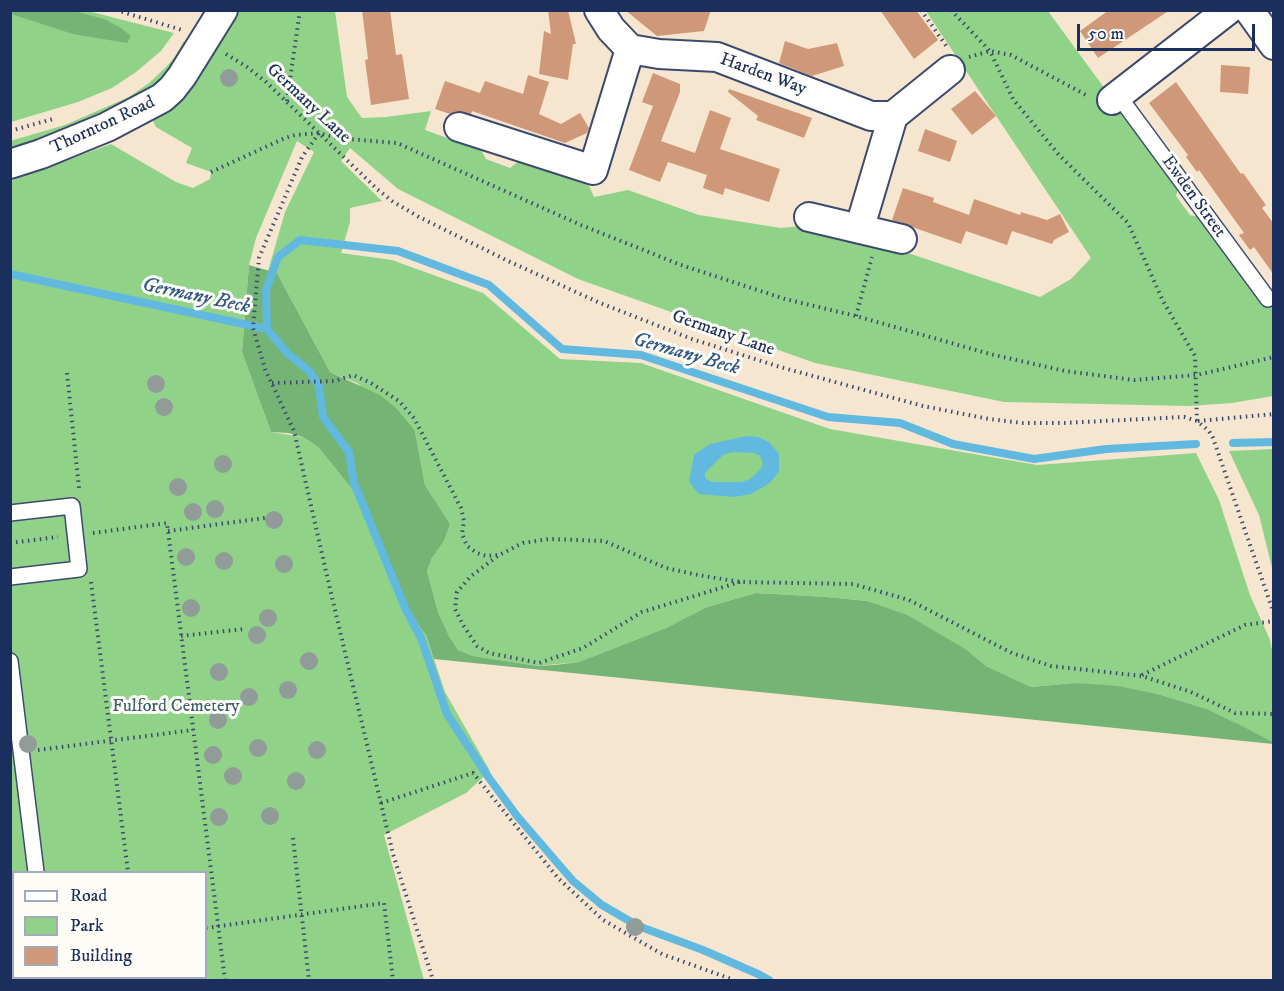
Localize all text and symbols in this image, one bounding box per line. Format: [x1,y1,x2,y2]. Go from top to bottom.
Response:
scale bar [1080,12,1258,50]
text: 50 m [1088,23,1124,45]
street label: Harden Way [717,49,809,101]
street label: Germany Lane [262,60,354,148]
street label: Thornton Road [47,92,159,160]
street label: Ewden Street [1156,152,1230,242]
water label: Germany Beck [140,274,252,320]
street label: Germany Lane [669,306,777,362]
water label: Germany Beck [630,328,742,382]
park label: Fulford Cemetery [112,696,240,718]
legend [12,871,207,979]
text: Road [70,885,107,907]
text: Park [70,915,104,937]
text: Building [70,945,132,967]

